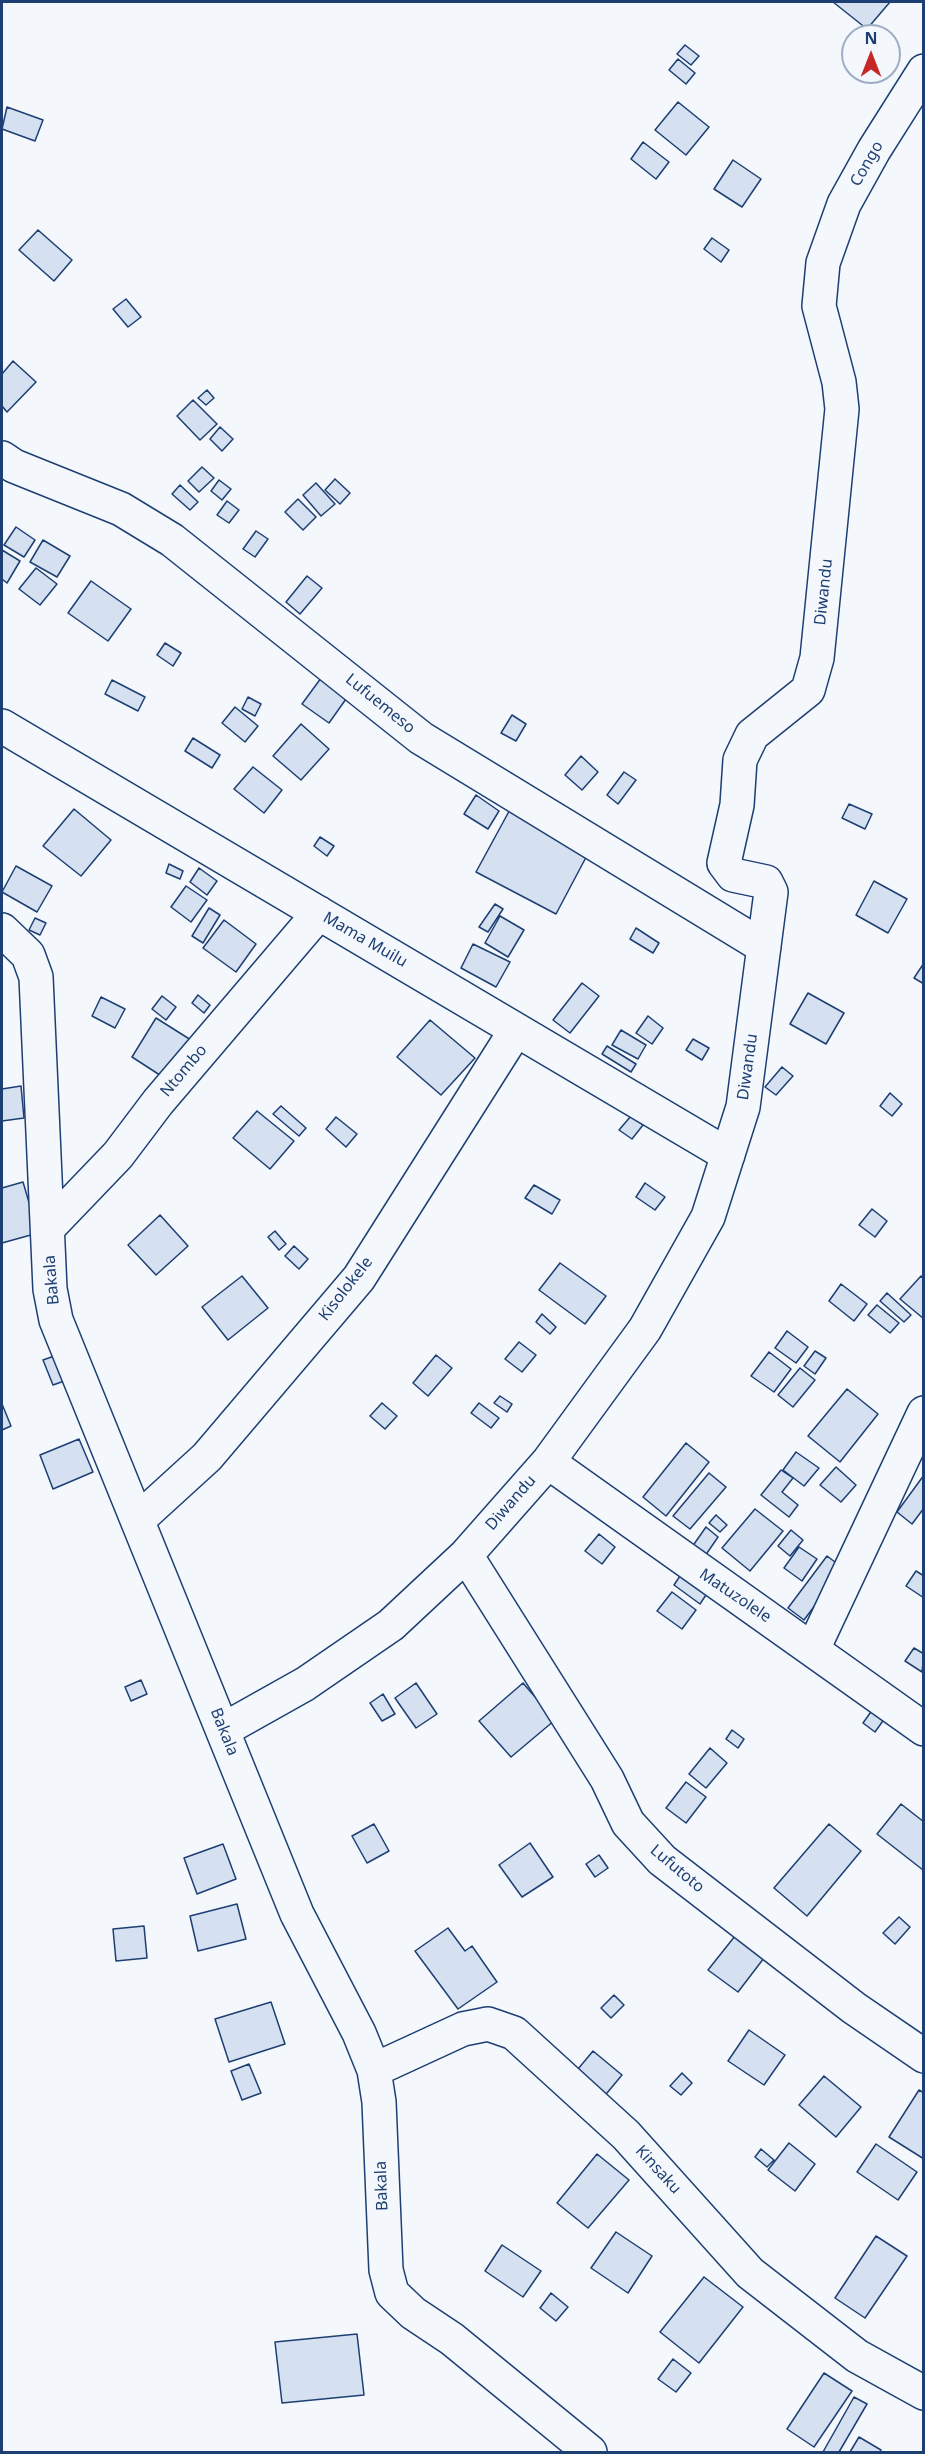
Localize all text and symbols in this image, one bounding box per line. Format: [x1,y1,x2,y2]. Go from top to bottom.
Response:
north arrow [841,24,901,84]
text: N [864,27,878,49]
street label: Congo [846,138,888,190]
street label: Diwandu [811,558,837,626]
street label: Lufuemeso [341,670,419,738]
street label: Mama Muilu [319,908,411,972]
street label: Diwandu [734,1033,762,1101]
street label: Ntombo [157,1041,211,1101]
street label: Kisolokele [315,1253,377,1325]
street label: Bakala [40,1254,64,1306]
street label: Diwandu [482,1471,540,1535]
street label: Matuzolele [695,1565,775,1627]
street label: Bakala [206,1705,242,1759]
street label: Lufutoto [646,1841,708,1897]
street label: Kinsaku [631,2142,685,2198]
street label: Bakala [372,2161,392,2211]

